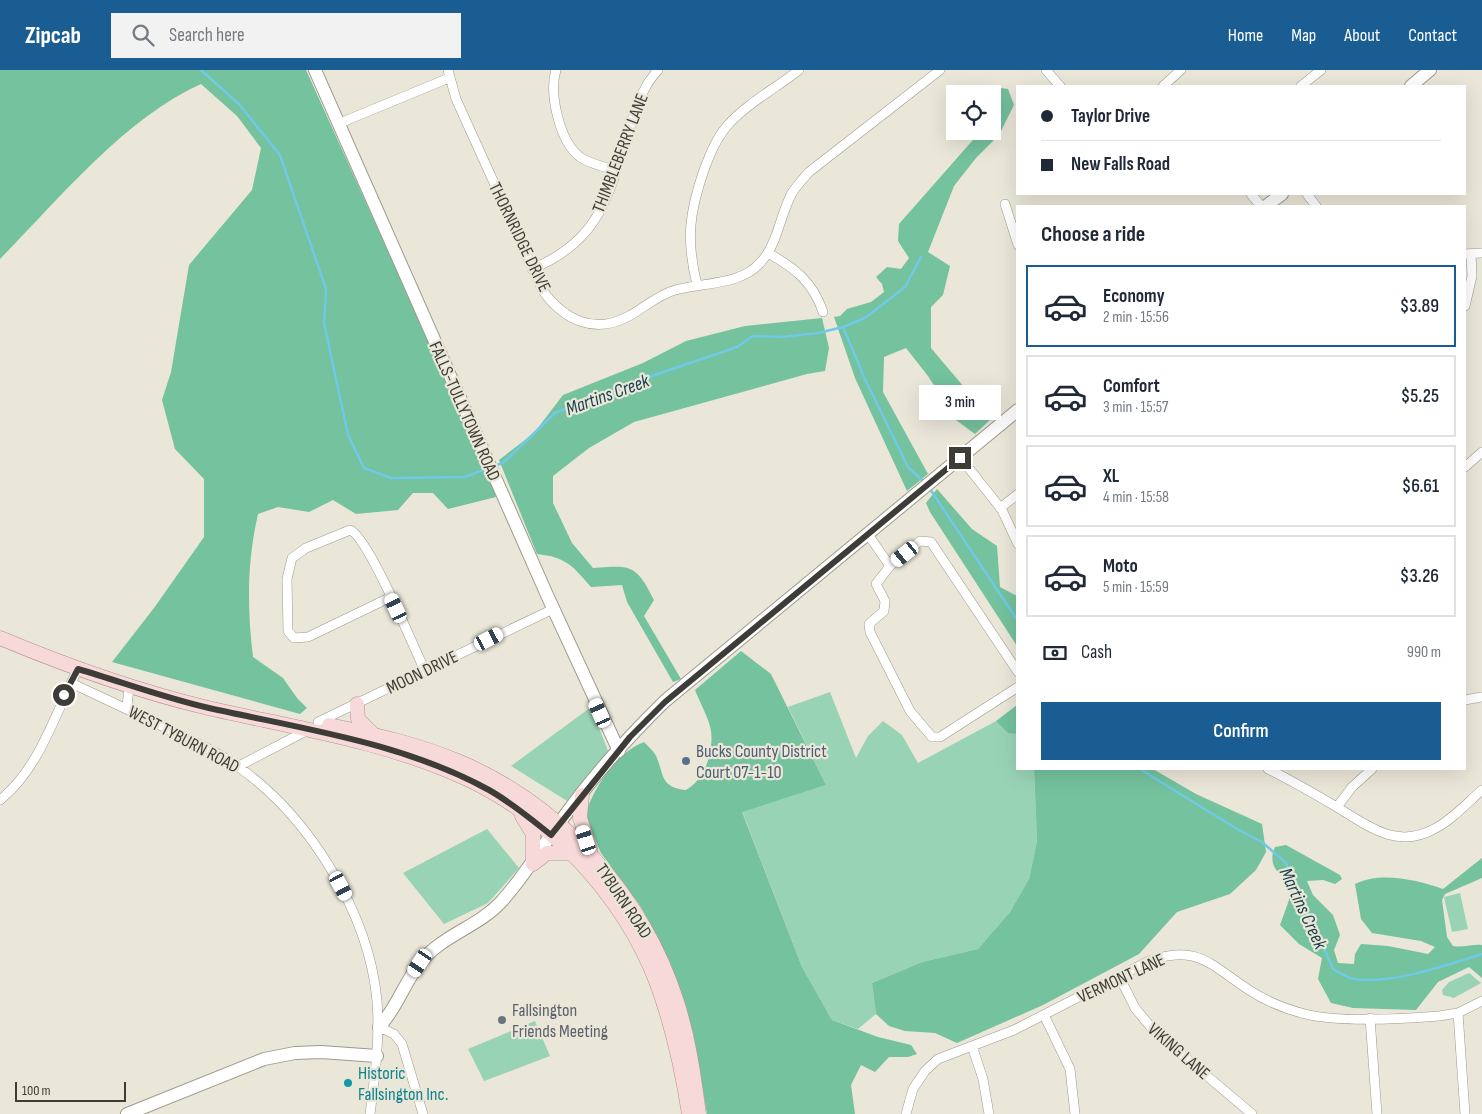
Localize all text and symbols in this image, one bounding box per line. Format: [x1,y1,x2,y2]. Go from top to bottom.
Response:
search box [111,13,461,58]
text: Zipcab [25,21,81,50]
icon: search [129,21,157,49]
text: Search here [169,24,245,47]
text: Home [1228,25,1263,46]
text: Map [1291,25,1316,46]
text: About [1344,25,1380,46]
text: Contact [1408,25,1457,46]
map controls [946,85,1001,140]
button: locate [946,85,1001,140]
street label: THIMBLEBERRY LANE [588,91,653,216]
text: Taylor Drive [1071,105,1150,128]
text: New Falls Road [1071,153,1170,176]
street label: THORNRIDGE DRIVE [484,179,555,295]
text: Choose a ride [1041,221,1145,248]
icon: car [1043,284,1088,329]
text: Economy [1103,285,1165,308]
text: $3.89 [1400,295,1439,318]
text: 2 min · 15:56 [1103,308,1169,327]
street label: FALLS-TULLYTOWN ROAD [424,338,505,484]
water label: Martins Creek [563,369,653,421]
icon: car [1043,374,1088,419]
text: Comfort [1103,375,1160,398]
text: $5.25 [1401,385,1439,408]
callout: 3 min [919,386,1001,420]
text: 3 min [945,393,975,412]
text: 3 min · 15:57 [1103,398,1168,417]
route end [949,447,971,469]
icon: car [1043,464,1088,509]
text: XL [1103,465,1119,488]
text: $6.61 [1402,475,1439,498]
text: 4 min · 15:58 [1103,488,1169,507]
car [888,539,921,569]
icon: car [1043,554,1088,599]
text: Moto [1103,555,1138,578]
text: $3.26 [1400,565,1439,588]
text: 5 min · 15:59 [1103,578,1169,597]
car [382,591,409,625]
car [472,626,505,652]
icon: cash [1041,639,1069,667]
text: Cash [1081,641,1112,664]
text: 990 m [1407,643,1441,662]
street label: MOON DRIVE [383,646,461,699]
route start [53,684,75,706]
car [587,696,612,730]
street label: WEST TYBURN ROAD [125,701,243,777]
button: Confirm [1041,702,1441,760]
place label: Bucks County District Court 07-1-10 [696,741,827,783]
marker: Bucks County District Court 07-1-10 [680,755,692,767]
car [574,823,597,857]
street label: TYBURN ROAD [591,860,656,943]
water label: Martins Creek [1274,864,1332,954]
car [327,869,354,903]
car [405,946,434,980]
street label: VERMONT LANE [1074,949,1168,1008]
place label: Fallsington Friends Meeting [512,1000,608,1042]
marker: Fallsington Friends Meeting [496,1014,508,1026]
street label: VIKING LANE [1143,1019,1214,1084]
place label: Historic Fallsington Inc. [358,1063,448,1105]
marker: Historic Fallsington Inc. [342,1077,354,1089]
scale bar [15,1079,126,1102]
text: 100 m [22,1082,51,1099]

